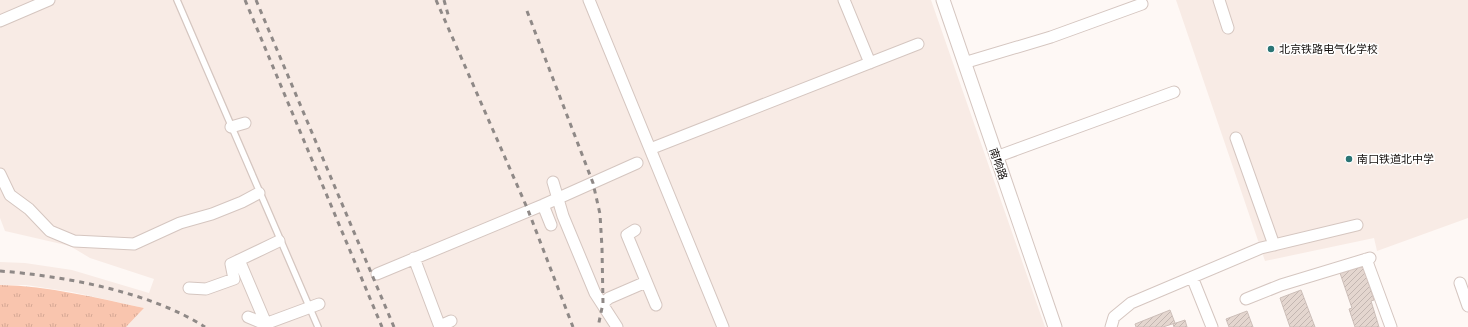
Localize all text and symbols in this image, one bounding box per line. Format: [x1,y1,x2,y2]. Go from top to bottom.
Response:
place label: 北京铁路电气化学校 [1279,43,1378,56]
marker: 北京铁路电气化学校 [1266,44,1276,54]
street label: 南响路 [986,146,1010,182]
place label: 南口铁道北中学 [1357,153,1434,166]
marker: 南口铁道北中学 [1344,154,1354,164]

